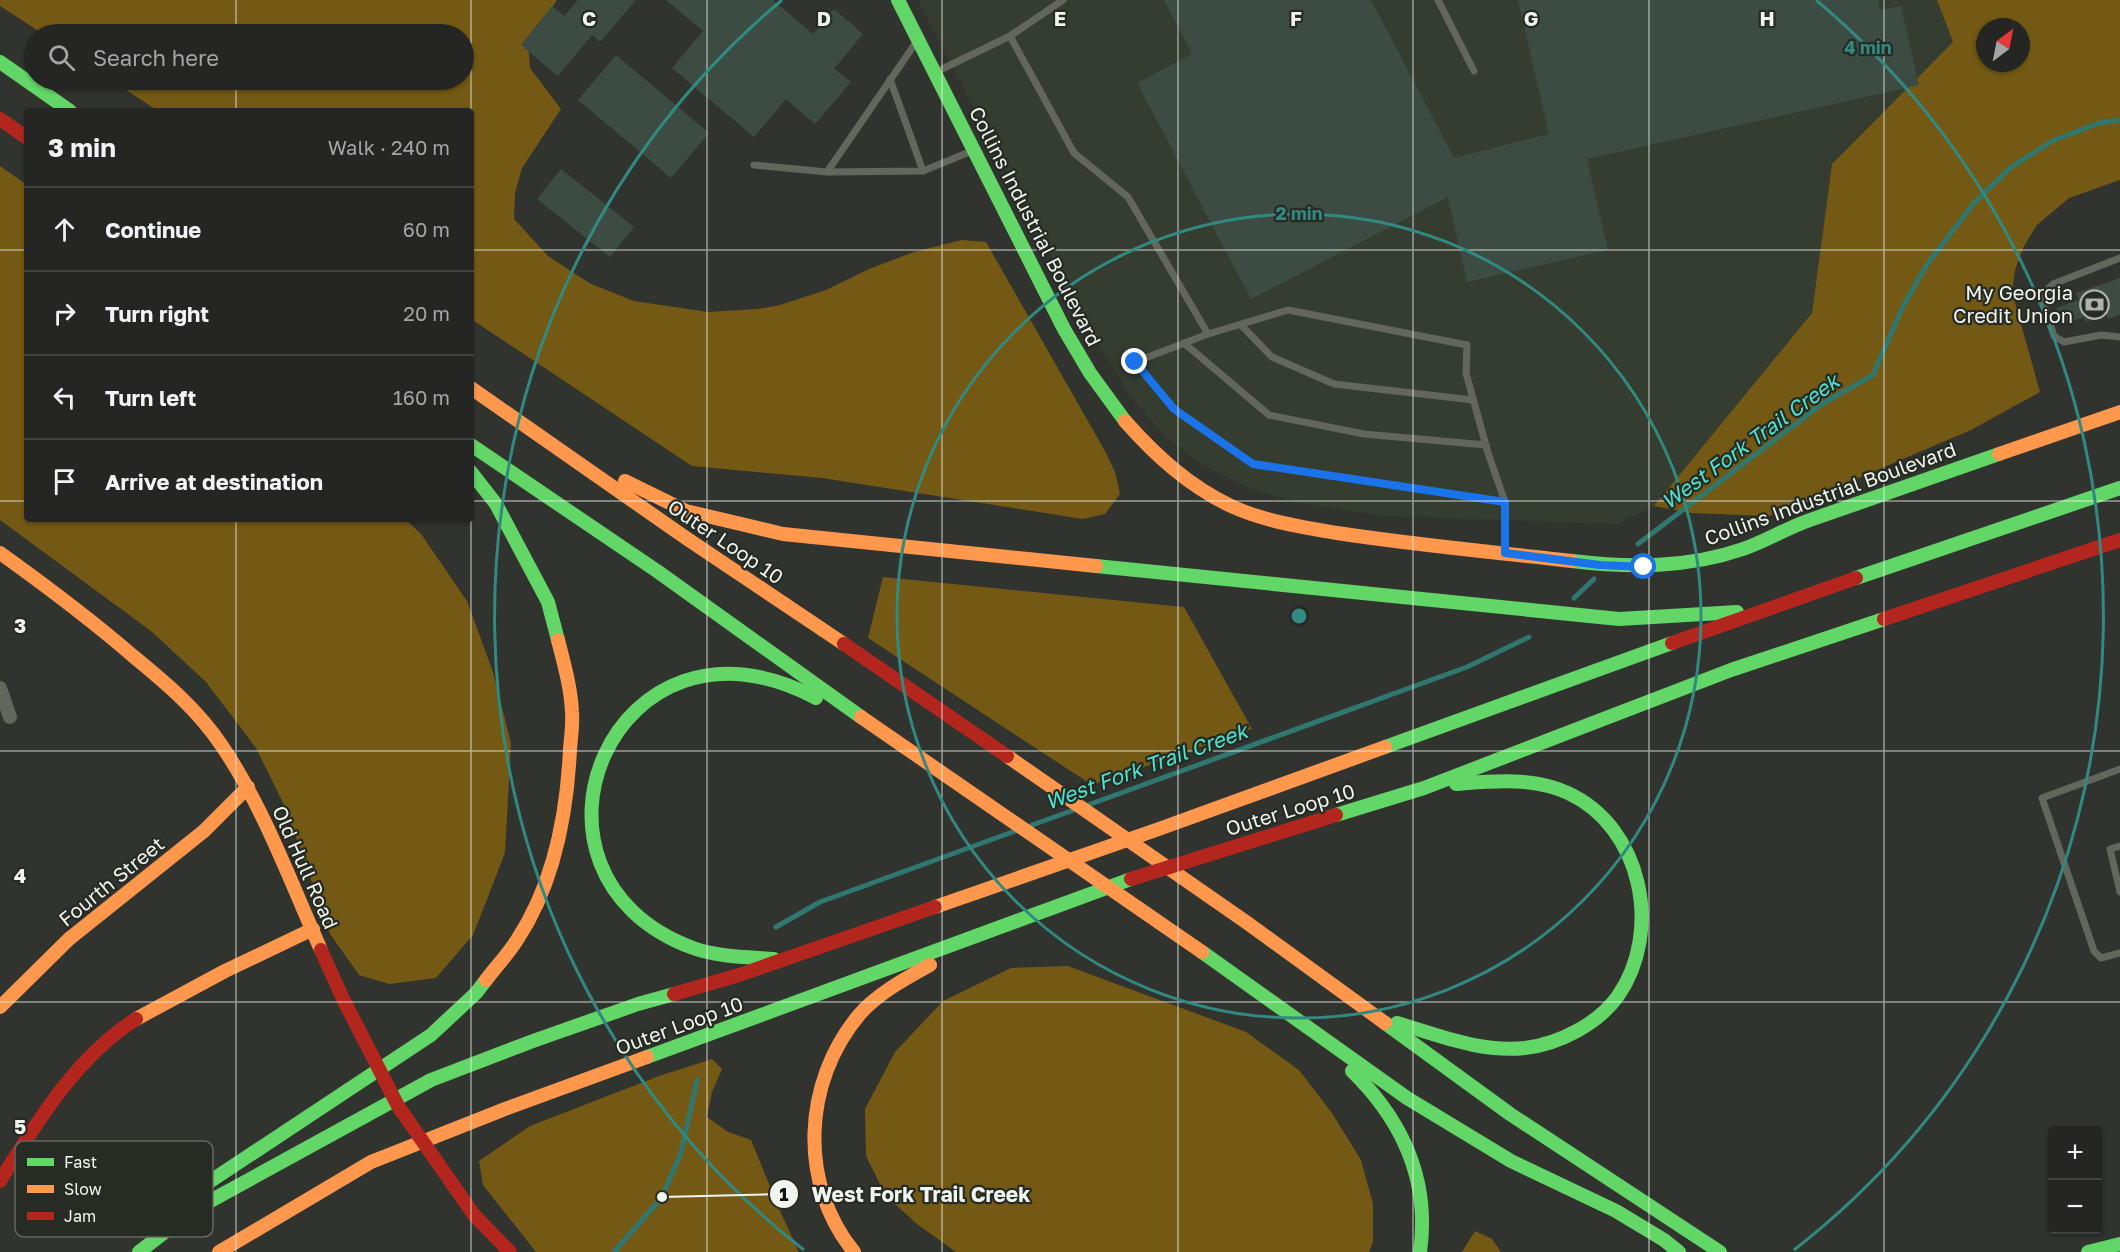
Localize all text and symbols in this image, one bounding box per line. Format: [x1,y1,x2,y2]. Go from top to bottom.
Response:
text: C [582,6,596,30]
text: D [817,6,831,30]
text: E [1054,6,1066,30]
text: F [1290,6,1302,30]
text: G [1524,6,1538,30]
text: H [1759,6,1775,30]
north arrow [1976,18,2030,72]
search box [24,24,474,90]
text: 4 min [1844,36,1892,58]
icon: search [45,41,78,74]
text: Search here [93,44,219,71]
street label: Collins Industrial Boulevard [965,102,1107,350]
text: 3 min [48,132,116,163]
text: Walk · 240 m [328,135,450,159]
text: 2 min [1275,202,1323,224]
icon: ahead [48,213,81,246]
text: Continue [105,216,201,243]
text: 60 m [403,217,450,241]
place label: My Georgia Credit Union [1953,280,2073,327]
bank icon: My Georgia Credit Union [2078,288,2110,320]
icon: right [48,297,81,330]
text: Turn right [105,300,209,327]
text: 20 m [403,301,450,325]
route end [1121,348,1147,374]
water label: West Fork Trail Creek [1656,366,1846,514]
icon: left [48,381,81,414]
text: Turn left [105,384,196,411]
text: 160 m [393,385,450,409]
street label: Collins Industrial Boulevard [1701,436,1959,550]
icon: arrive [48,465,81,498]
text: Arrive at destination [105,468,323,495]
street label: Outer Loop 10 [664,494,788,588]
route start [1630,553,1656,579]
centre of rings [1289,606,1309,626]
text: 3 [14,613,26,637]
water label: West Fork Trail Creek [1041,717,1253,815]
street label: Outer Loop 10 [1222,778,1358,840]
street label: Old Hull Road [268,802,344,932]
street label: Fourth Street [54,831,168,931]
text: 4 [14,863,26,887]
street label: Outer Loop 10 [612,991,746,1059]
text: 5 [14,1114,26,1138]
map controls [2048,1126,2102,1234]
button: + [2048,1126,2102,1180]
legend [15,1141,213,1237]
text: Fast [64,1152,97,1172]
callout: West Fork Trail Creek [769,1175,1042,1214]
text: Slow [64,1179,102,1199]
button: − [2048,1180,2102,1234]
text: West Fork Trail Creek [812,1181,1030,1207]
text: 1 [779,1183,789,1205]
text: Jam [64,1206,96,1226]

